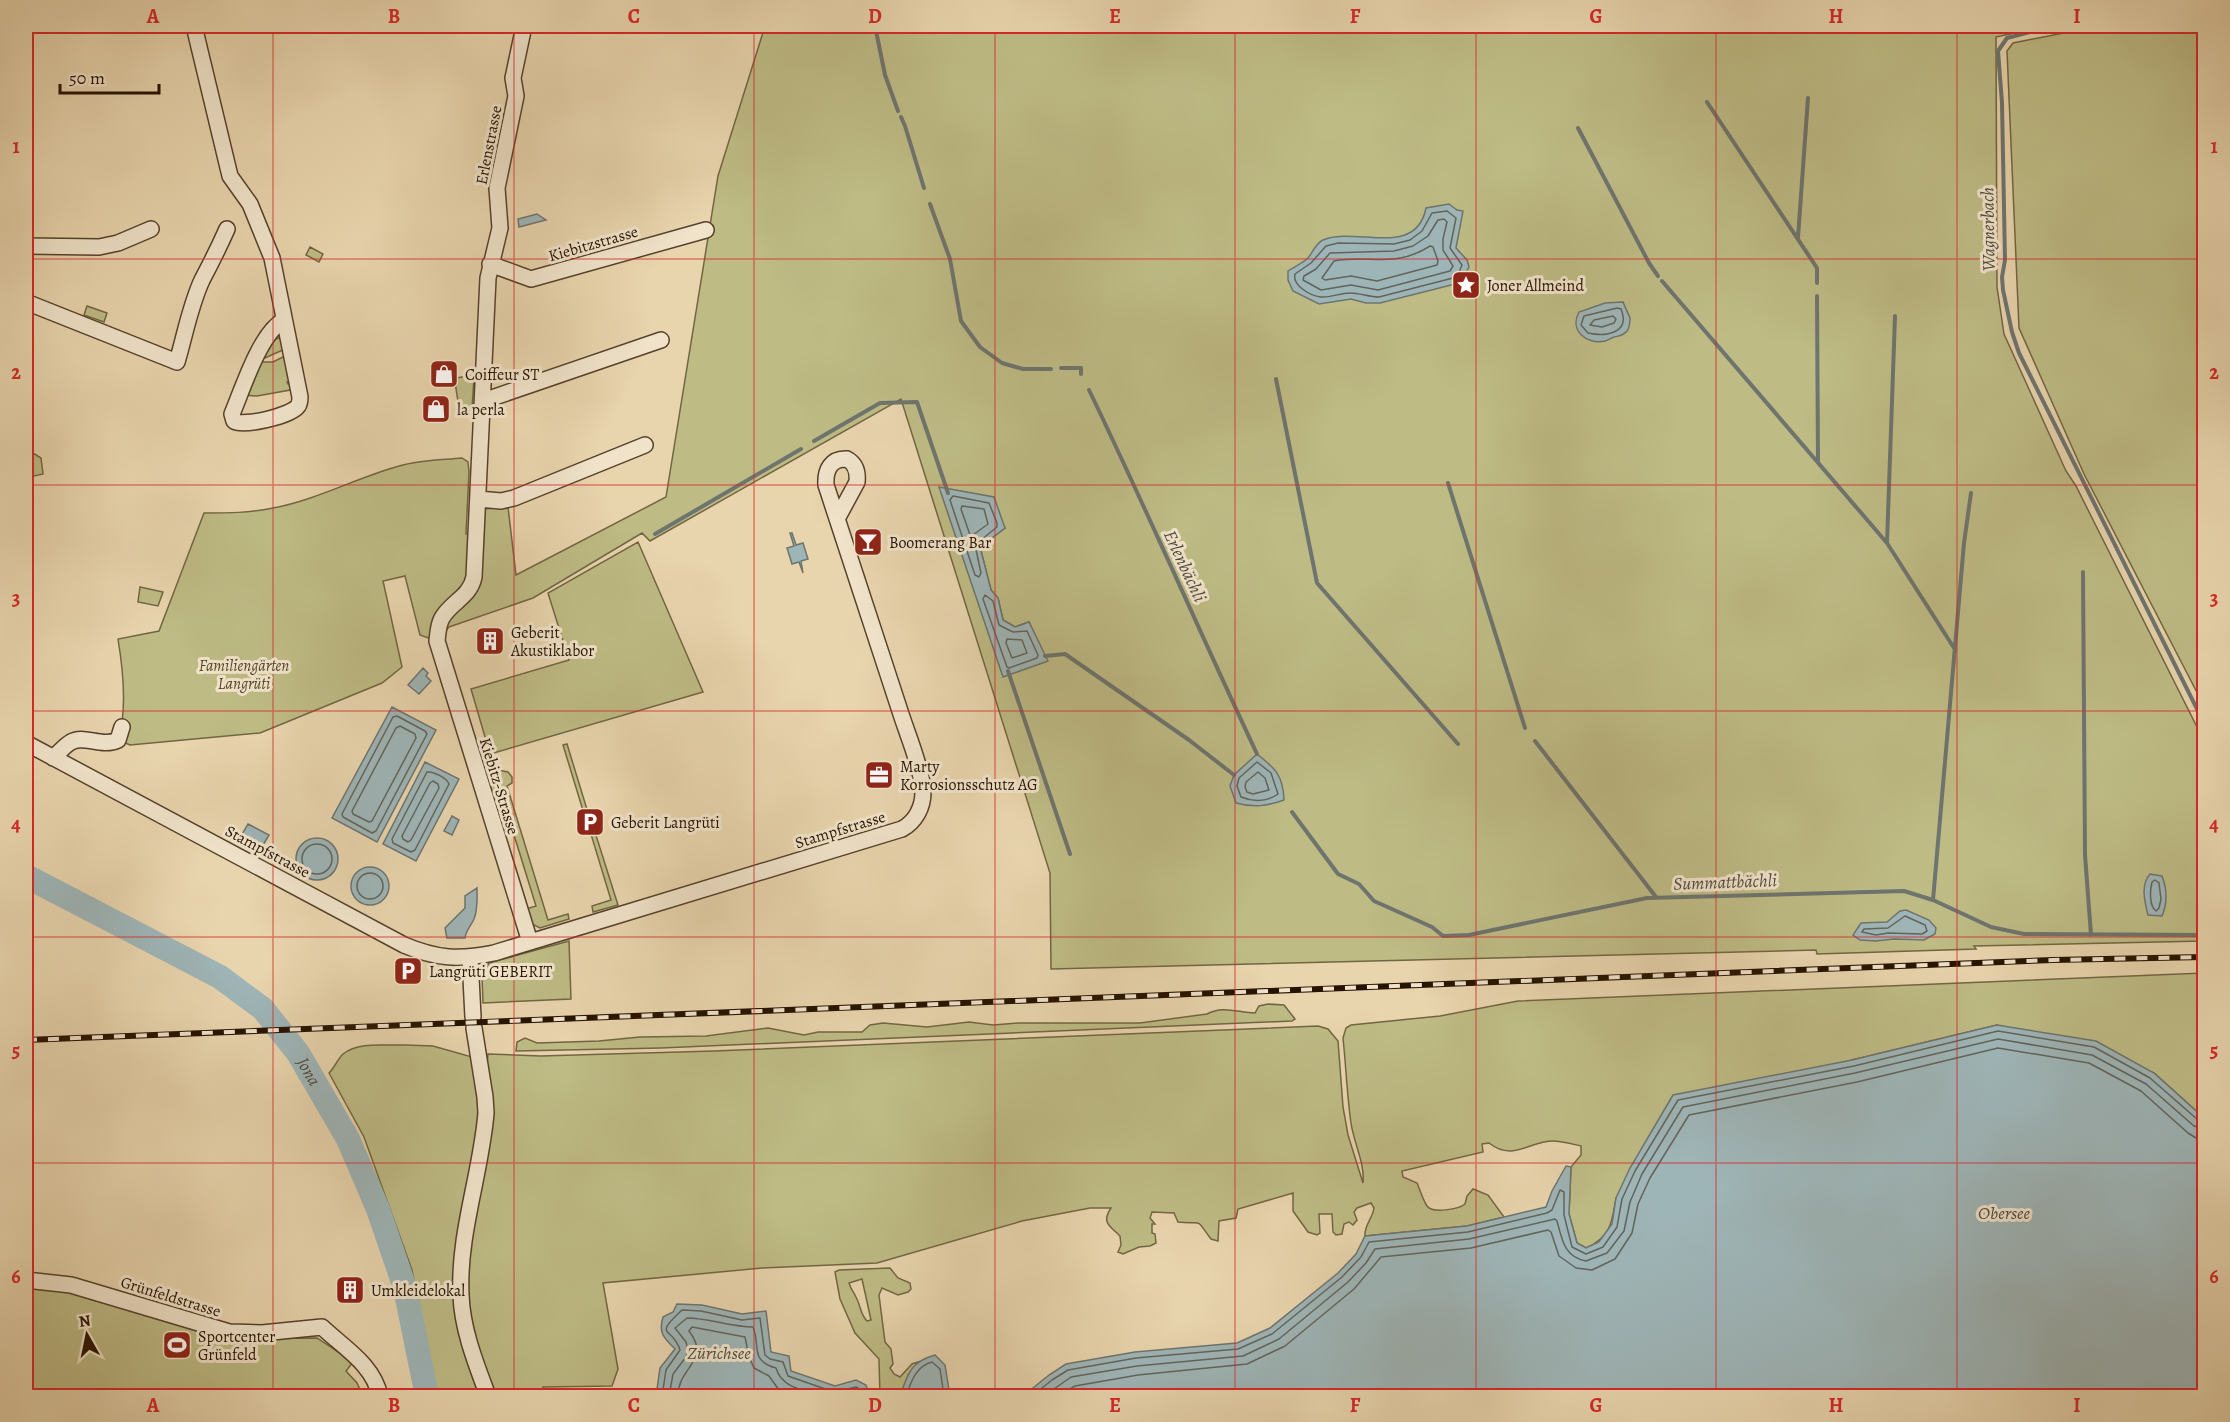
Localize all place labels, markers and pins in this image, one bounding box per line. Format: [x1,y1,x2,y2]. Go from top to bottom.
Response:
place icon: Joner Allmeind [1450,269,1482,301]
place label: Joner Allmeind [1487,275,1584,297]
shop icon: Coiffeur ST [428,358,460,390]
place label: Coiffeur ST [465,364,540,386]
shop icon: la perla [420,393,452,425]
place label: la perla [457,399,505,421]
bar icon: Boomerang Bar [852,526,884,558]
place label: Boomerang Bar [889,532,991,554]
place label: Geberit Akustiklabor [510,622,594,662]
building icon: Geberit Akustiklabor [474,625,506,657]
place label: Marty Korrosionsschutz AG [900,756,1038,796]
office icon: Marty Korrosionsschutz AG [863,759,895,791]
parking icon: Geberit Langrüti [574,806,606,838]
place label: Geberit Langrüti [611,812,720,834]
parking icon: Langrüti GEBERIT [392,955,424,987]
place label: Langrüti GEBERIT [429,961,552,983]
building icon: Umkleidelokal [334,1274,366,1306]
place label: Umkleidelokal [371,1280,465,1302]
place label: Sportcenter Grünfeld [198,1326,275,1366]
sports icon: Sportcenter Grünfeld [161,1329,193,1361]

